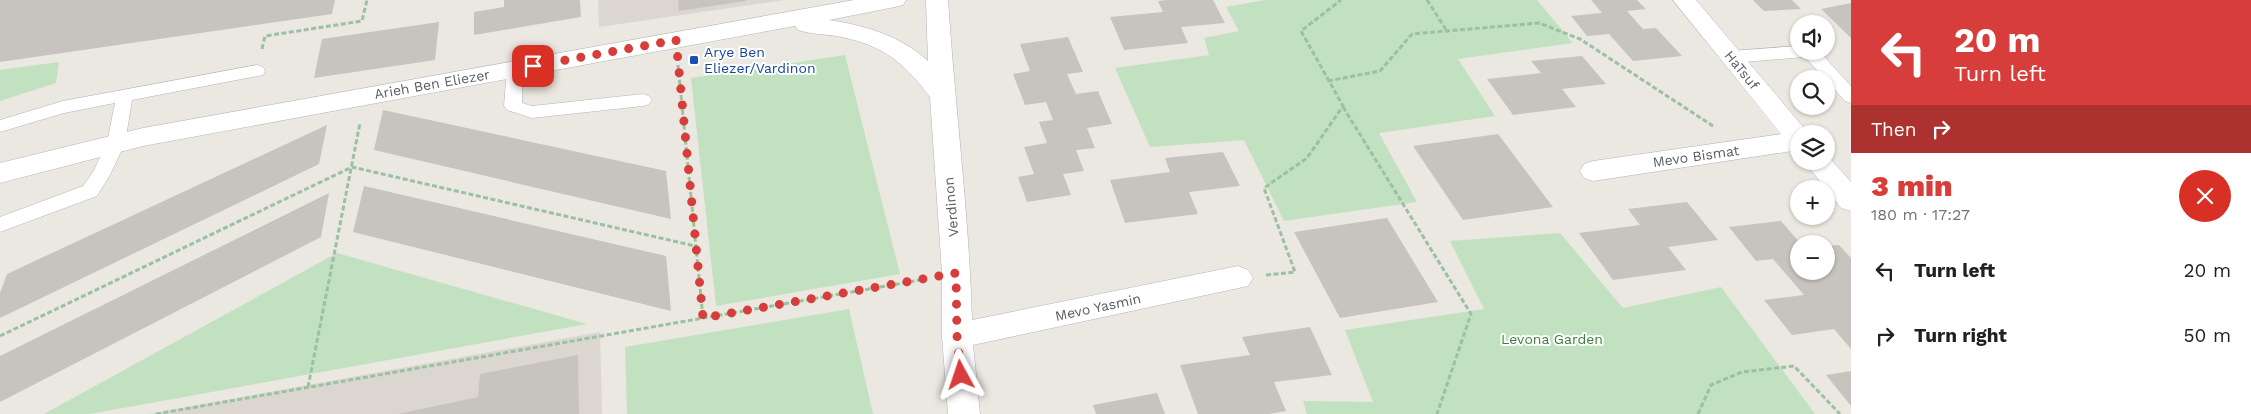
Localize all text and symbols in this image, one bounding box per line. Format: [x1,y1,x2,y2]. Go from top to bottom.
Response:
map controls [1790,15,1835,280]
button: sound [1790,15,1835,60]
text: 20 m [1954,19,2040,61]
icon: left [1871,20,1936,85]
place label: Arye Ben Eliezer/Vardinon [704,44,816,76]
pin [512,45,554,87]
street label: HaTsuf [1721,47,1763,93]
icon: arrive [519,52,547,80]
marker: Arye Ben Eliezer/Vardinon [688,54,700,66]
text: Turn left [1954,61,2046,86]
street label: Arieh Ben Eliezer [373,66,491,102]
button: search [1790,70,1835,115]
icon: right [1927,115,1955,143]
text: Then [1871,118,1917,141]
button: layers [1790,125,1835,170]
street label: Mevo Bismat [1652,142,1740,170]
text: 3 min [1871,168,1953,203]
button: close [2179,170,2231,222]
street label: Verdinon [940,176,962,238]
button: + [1790,180,1835,225]
text: 180 m · 17:27 [1871,205,1970,224]
button: − [1790,235,1835,280]
icon: left [1871,257,1899,285]
text: Turn left [1914,259,1995,282]
text: 20 m [2184,259,2231,282]
street label: Mevo Yasmin [1054,290,1142,324]
icon: right [1871,322,1899,350]
text: Turn right [1914,324,2007,347]
text: 50 m [2184,324,2231,347]
park label: Levona Garden [1501,331,1603,347]
position arrow [934,348,986,400]

